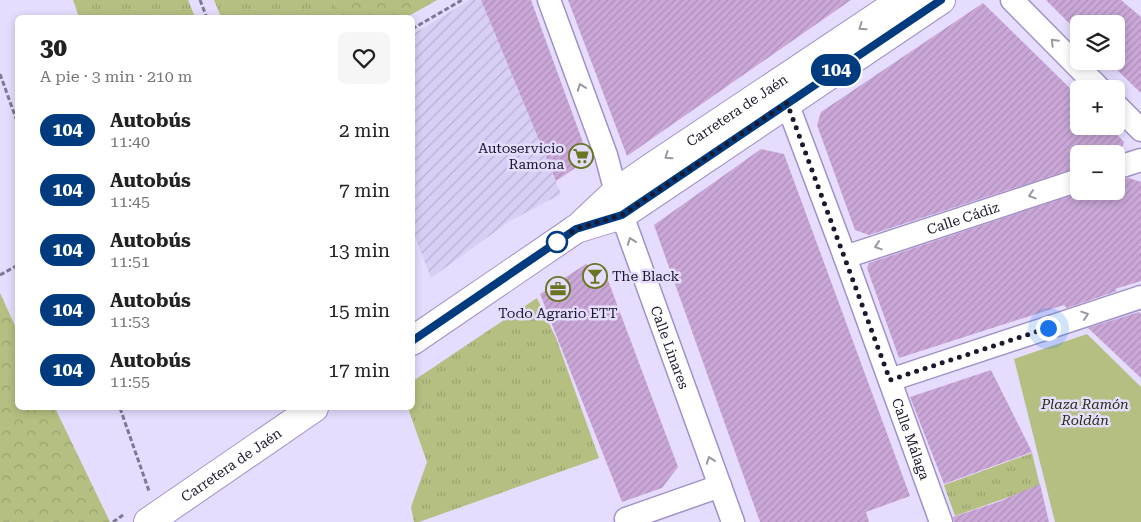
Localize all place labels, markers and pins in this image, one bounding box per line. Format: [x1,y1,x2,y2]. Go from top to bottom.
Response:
place label: Autoservicio Ramona [478,140,564,172]
supermarket icon: Autoservicio Ramona [568,143,594,169]
unlabelled marker [546,231,568,253]
bar icon: The Black [582,263,608,289]
place label: The Black [612,268,680,284]
office icon: Todo Agrario ETT [545,276,571,302]
place label: Todo Agrario ETT [498,305,618,321]

